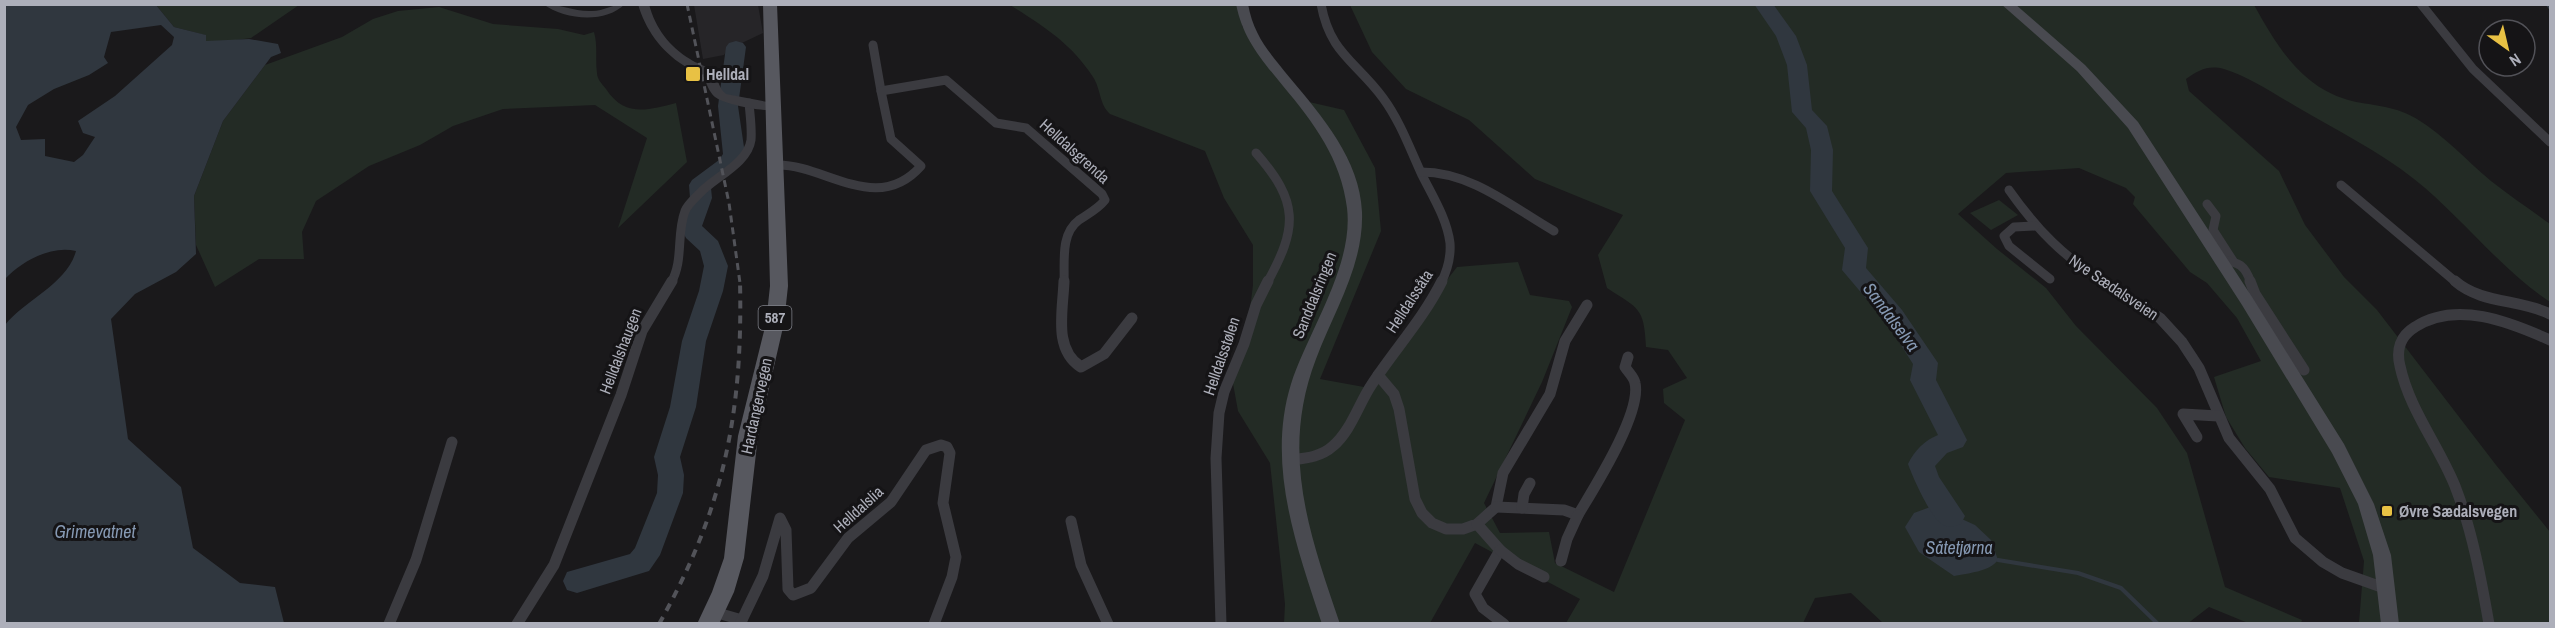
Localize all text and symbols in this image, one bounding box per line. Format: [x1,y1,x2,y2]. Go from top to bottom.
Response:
north arrow [2477,18,2537,78]
text: N [2505,49,2525,72]
place label: Helldal [706,63,749,85]
marker: Helldal [684,65,702,83]
street label: Helldalsgrenda [1035,114,1115,189]
street label: Sanddalsringen [1287,248,1341,342]
street label: Nye Sædalsveien [2065,249,2163,325]
street label: Helldalssåta [1380,264,1438,337]
water label: Sandalselva [1857,277,1926,356]
street label: Helldalshaugen [594,305,646,397]
road number: 587 [758,306,792,330]
street label: Helldalsstølen [1197,314,1245,398]
street label: Hardangervegen [735,356,777,456]
street label: Helldalslia [828,480,888,537]
place label: Øvre Sædalsvegen [2399,500,2517,522]
marker: Øvre Sædalsvegen [2380,504,2394,518]
water label: Grimevatnet [54,519,137,544]
water label: Såtetjørna [1925,535,1993,560]

